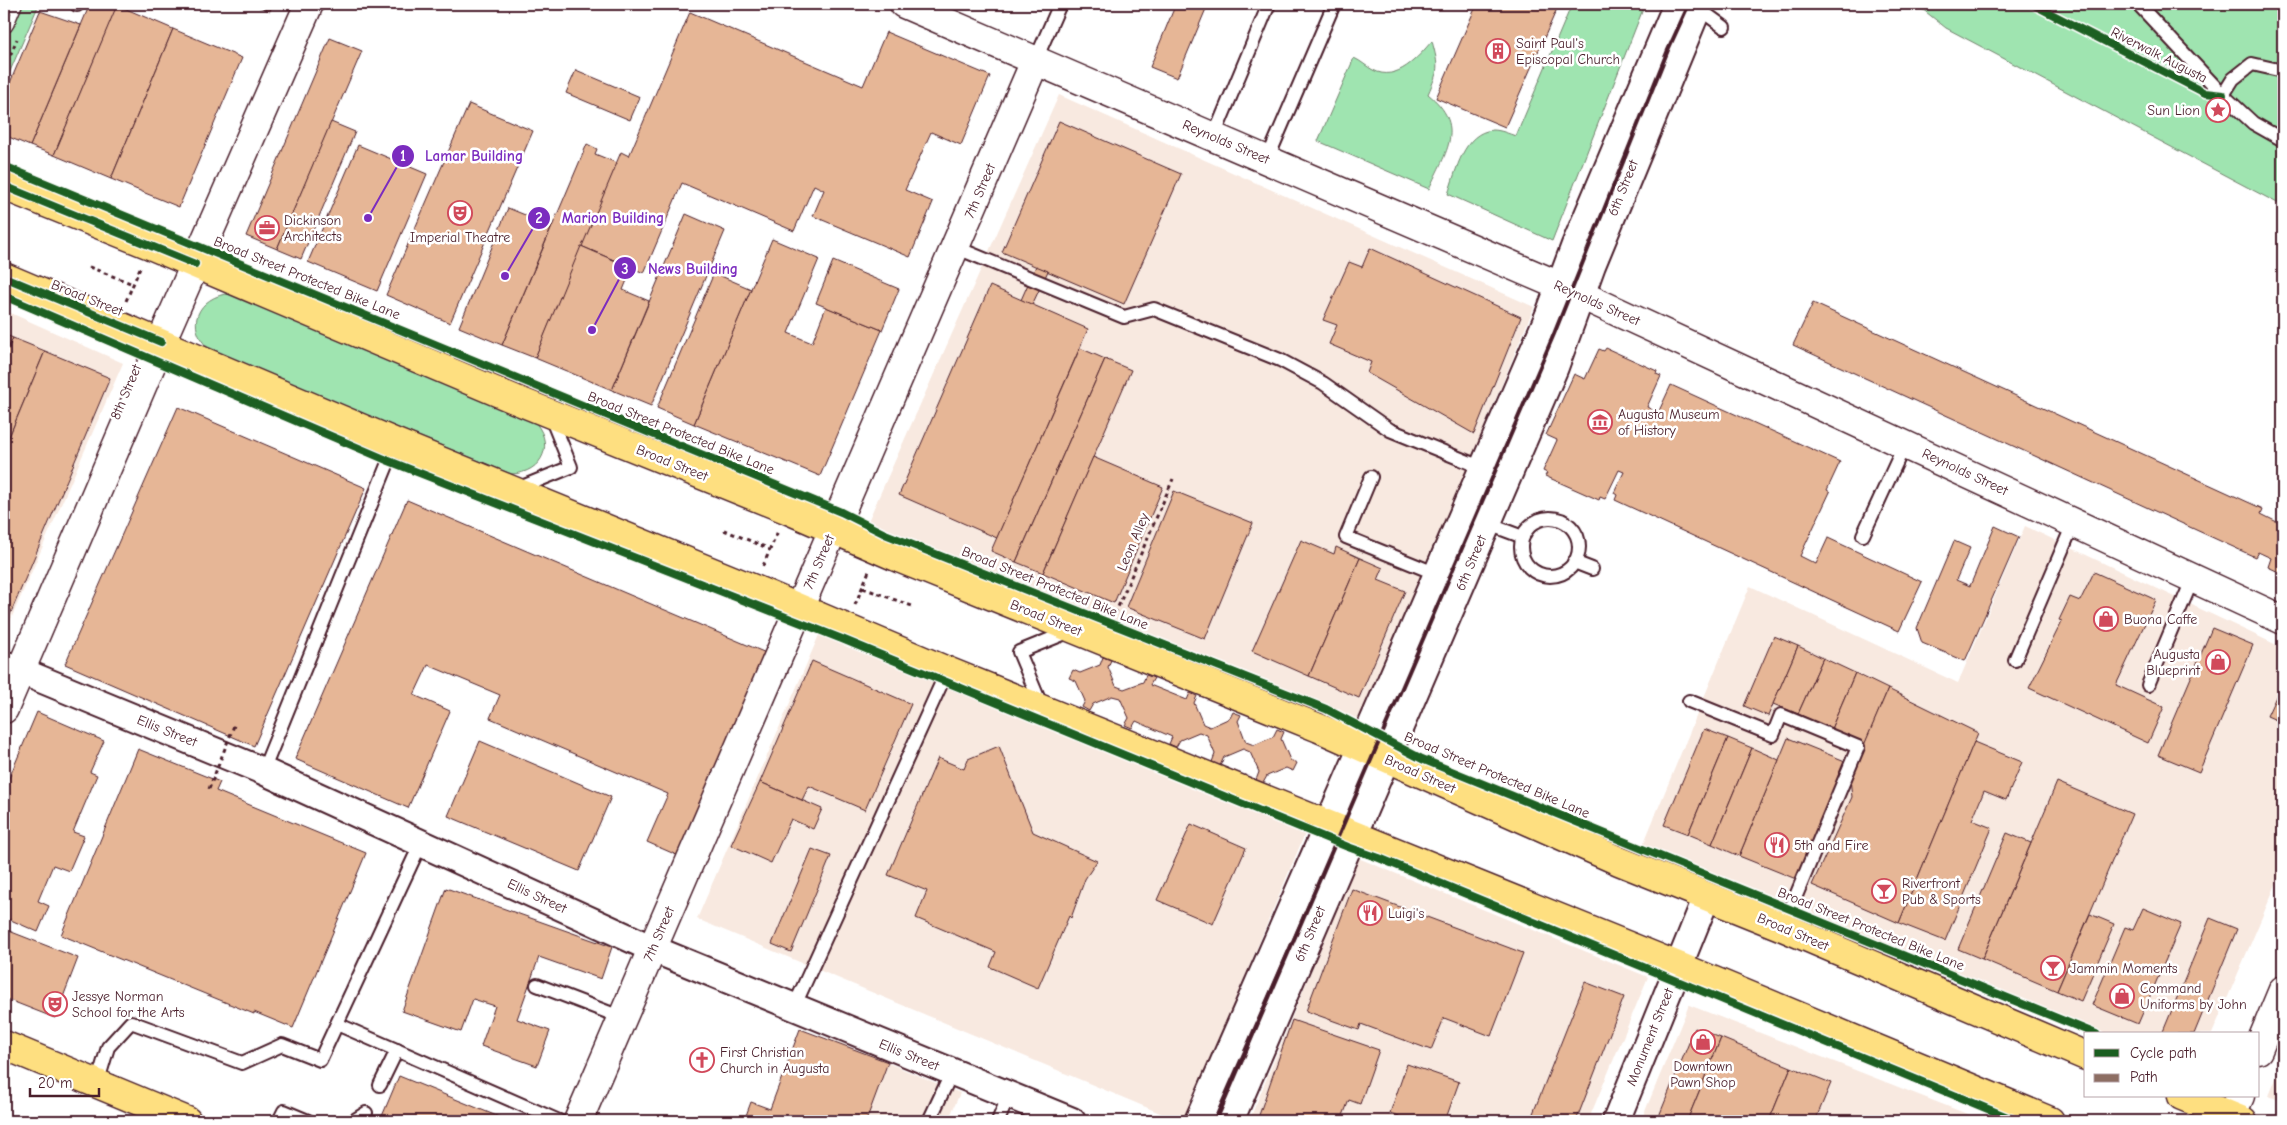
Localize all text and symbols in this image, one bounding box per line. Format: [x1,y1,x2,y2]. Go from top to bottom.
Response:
street label: Riverwalk Augusta [2108,23,2210,87]
place label: Saint Paul's Episcopal Church [1516,35,1620,68]
building icon: Saint Paul's Episcopal Church [1485,38,1511,64]
place icon: Sun Lion [2205,97,2231,123]
place label: Sun Lion [2147,102,2200,119]
street label: Reynolds Street [1180,116,1273,168]
callout: Lamar Building [390,141,534,171]
text: 1 [400,147,406,165]
text: Lamar Building [425,147,523,165]
street label: 6th Street [1604,157,1642,218]
street label: 7th Street [961,160,1000,221]
theatre icon: Imperial Theatre [447,200,473,226]
callout: Marion Building [526,203,674,233]
text: 2 [535,209,543,227]
text: Marion Building [562,209,664,227]
place label: Dickinson Architects [284,212,342,245]
office icon: Dickinson Architects [254,215,280,241]
place label: Imperial Theatre [410,229,510,246]
street label: Broad Street Protected Bike Lane [211,233,403,323]
callout: News Building [613,253,748,283]
text: 3 [621,260,629,278]
text: News Building [648,260,738,278]
street label: Broad Street [49,276,126,320]
street label: Reynolds Street [1551,276,1644,330]
street label: 8th Street [107,361,146,422]
street label: Broad Street Protected Bike Lane [585,388,777,478]
place label: Augusta Museum of History [1618,406,1720,439]
museum icon: Augusta Museum of History [1587,409,1613,435]
street label: Broad Street [634,441,710,485]
street label: Reynolds Street [1919,445,2011,500]
street label: Leon Alley [1113,510,1153,573]
street label: 7th Street [800,531,839,592]
street label: 6th Street [1452,532,1491,593]
street label: Broad Street Protected Bike Lane [959,543,1151,633]
street label: Broad Street [1008,596,1084,640]
shop icon: Buona Caffe [2093,606,2119,632]
place label: Buona Caffe [2124,611,2197,628]
place label: Augusta Blueprint [2146,646,2201,679]
shop icon: Augusta Blueprint [2205,649,2231,675]
street label: Ellis Street [134,711,200,751]
street label: Broad Street Protected Bike Lane [1402,728,1592,822]
street label: Broad Street [1382,751,1459,798]
restaurant icon: 5th and Fire [1764,832,1790,858]
place label: 5th and Fire [1794,837,1868,854]
street label: Ellis Street [505,875,570,918]
place label: Riverfront Pub & Sports [1902,875,1981,908]
bar icon: Riverfront Pub & Sports [1871,878,1897,904]
street label: Broad Street Protected Bike Lane [1775,884,1967,974]
restaurant icon: Luigi's [1357,900,1383,926]
street label: 7th Street [640,903,679,964]
street label: 6th Street [1291,903,1330,964]
place label: Luigi's [1388,905,1425,922]
street label: Broad Street [1755,909,1831,955]
bar icon: Jammin Moments [2040,955,2066,981]
place label: Jammin Moments [2070,960,2178,977]
place label: Command Uniforms by John [2140,980,2247,1013]
shop icon: Command Uniforms by John [2109,983,2135,1009]
street label: Monument Street [1623,985,1678,1088]
place label: Jessye Norman School for the Arts [72,988,185,1021]
theatre icon: Jessye Norman School for the Arts [42,991,68,1017]
shop icon: Downtown Pawn Shop [1690,1029,1716,1055]
legend [2084,1032,2260,1098]
street label: Ellis Street [876,1035,942,1075]
place label: First Christian Church in Augusta [720,1044,829,1077]
text: Cycle path [2130,1044,2197,1062]
church icon: First Christian Church in Augusta [689,1047,715,1073]
place label: Downtown Pawn Shop [1670,1058,1736,1091]
scale bar [30,1065,99,1097]
text: Path [2130,1068,2158,1086]
text: 20 m [38,1074,72,1092]

